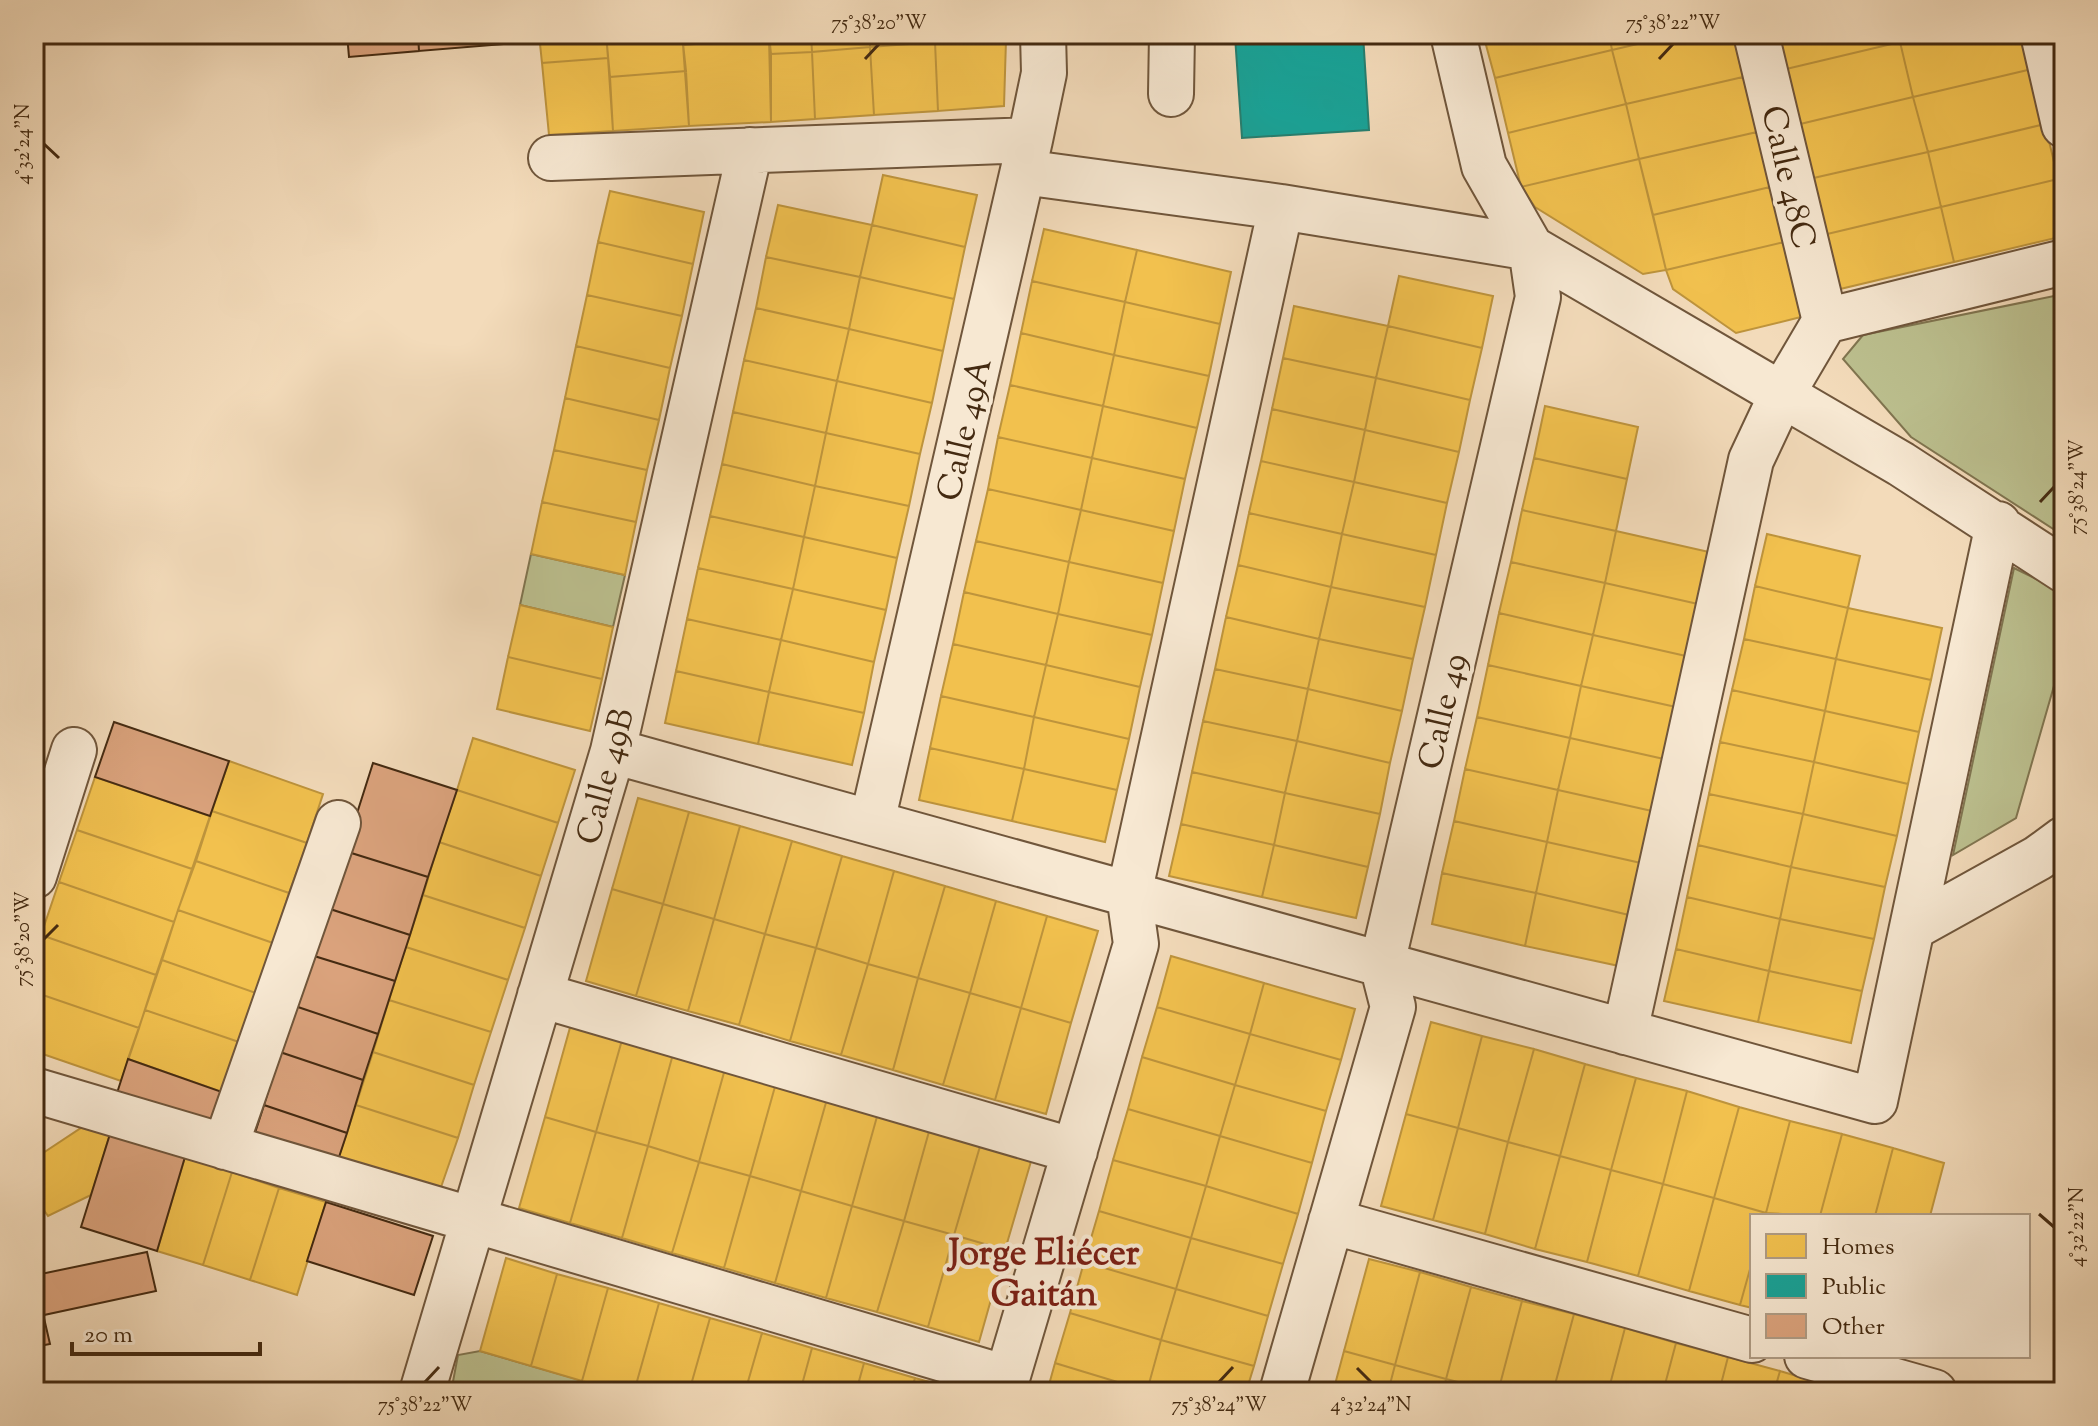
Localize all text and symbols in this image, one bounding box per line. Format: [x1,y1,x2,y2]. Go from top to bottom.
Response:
text: 75°38'20"W [831,10,927,39]
text: 75°38'22"W [1626,10,1720,39]
street label: Calle 48C [1746,101,1827,254]
text: 4°32'24"N [10,103,39,185]
street label: Calle 49A [926,353,1007,506]
text: 75°38'24"W [2064,439,2093,535]
street label: Calle 49 [1407,649,1482,775]
street label: Calle 49B [566,703,649,850]
text: 75°38'20"W [10,891,39,987]
text: 4°32'22"N [2064,1187,2093,1267]
legend [1750,1214,2030,1358]
district label: Jorge Eliécer Gaitán [946,1229,1140,1322]
text: Homes [1822,1231,1894,1265]
text: Public [1822,1271,1886,1305]
scale bar [72,1306,260,1356]
text: Other [1822,1311,1885,1345]
text: 20 m [84,1319,133,1353]
text: 75°38'22"W [378,1392,472,1421]
text: 75°38'24"W [1171,1392,1267,1421]
text: 4°32'24"N [1331,1392,1412,1421]

